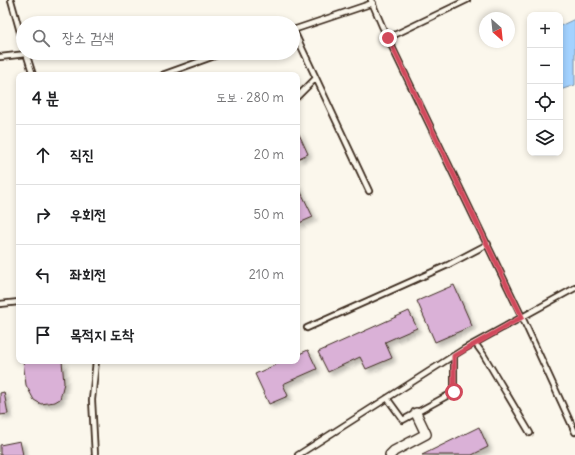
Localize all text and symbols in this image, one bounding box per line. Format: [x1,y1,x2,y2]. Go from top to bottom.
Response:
north arrow [479,12,515,48]
map controls [527,12,563,156]
button: + [527,12,563,48]
search box [16,16,300,60]
icon: search [30,27,52,49]
text: 장소 검색 [62,28,114,47]
route end [379,29,397,47]
button: − [527,48,563,84]
button: locate [527,84,563,120]
text: 4 분 [32,87,60,109]
text: 도보 · 280 m [216,89,284,106]
button: layers [527,120,563,156]
icon: ahead [32,144,54,166]
text: 직진 [70,145,94,164]
text: 20 m [254,146,284,163]
icon: right [32,204,54,226]
text: 우회전 [70,205,106,224]
text: 50 m [253,206,284,223]
icon: left [32,264,54,286]
text: 좌회전 [70,265,106,284]
text: 210 m [249,266,284,283]
icon: arrive [32,324,54,346]
text: 목적지 도착 [70,325,134,344]
route start [445,383,463,401]

